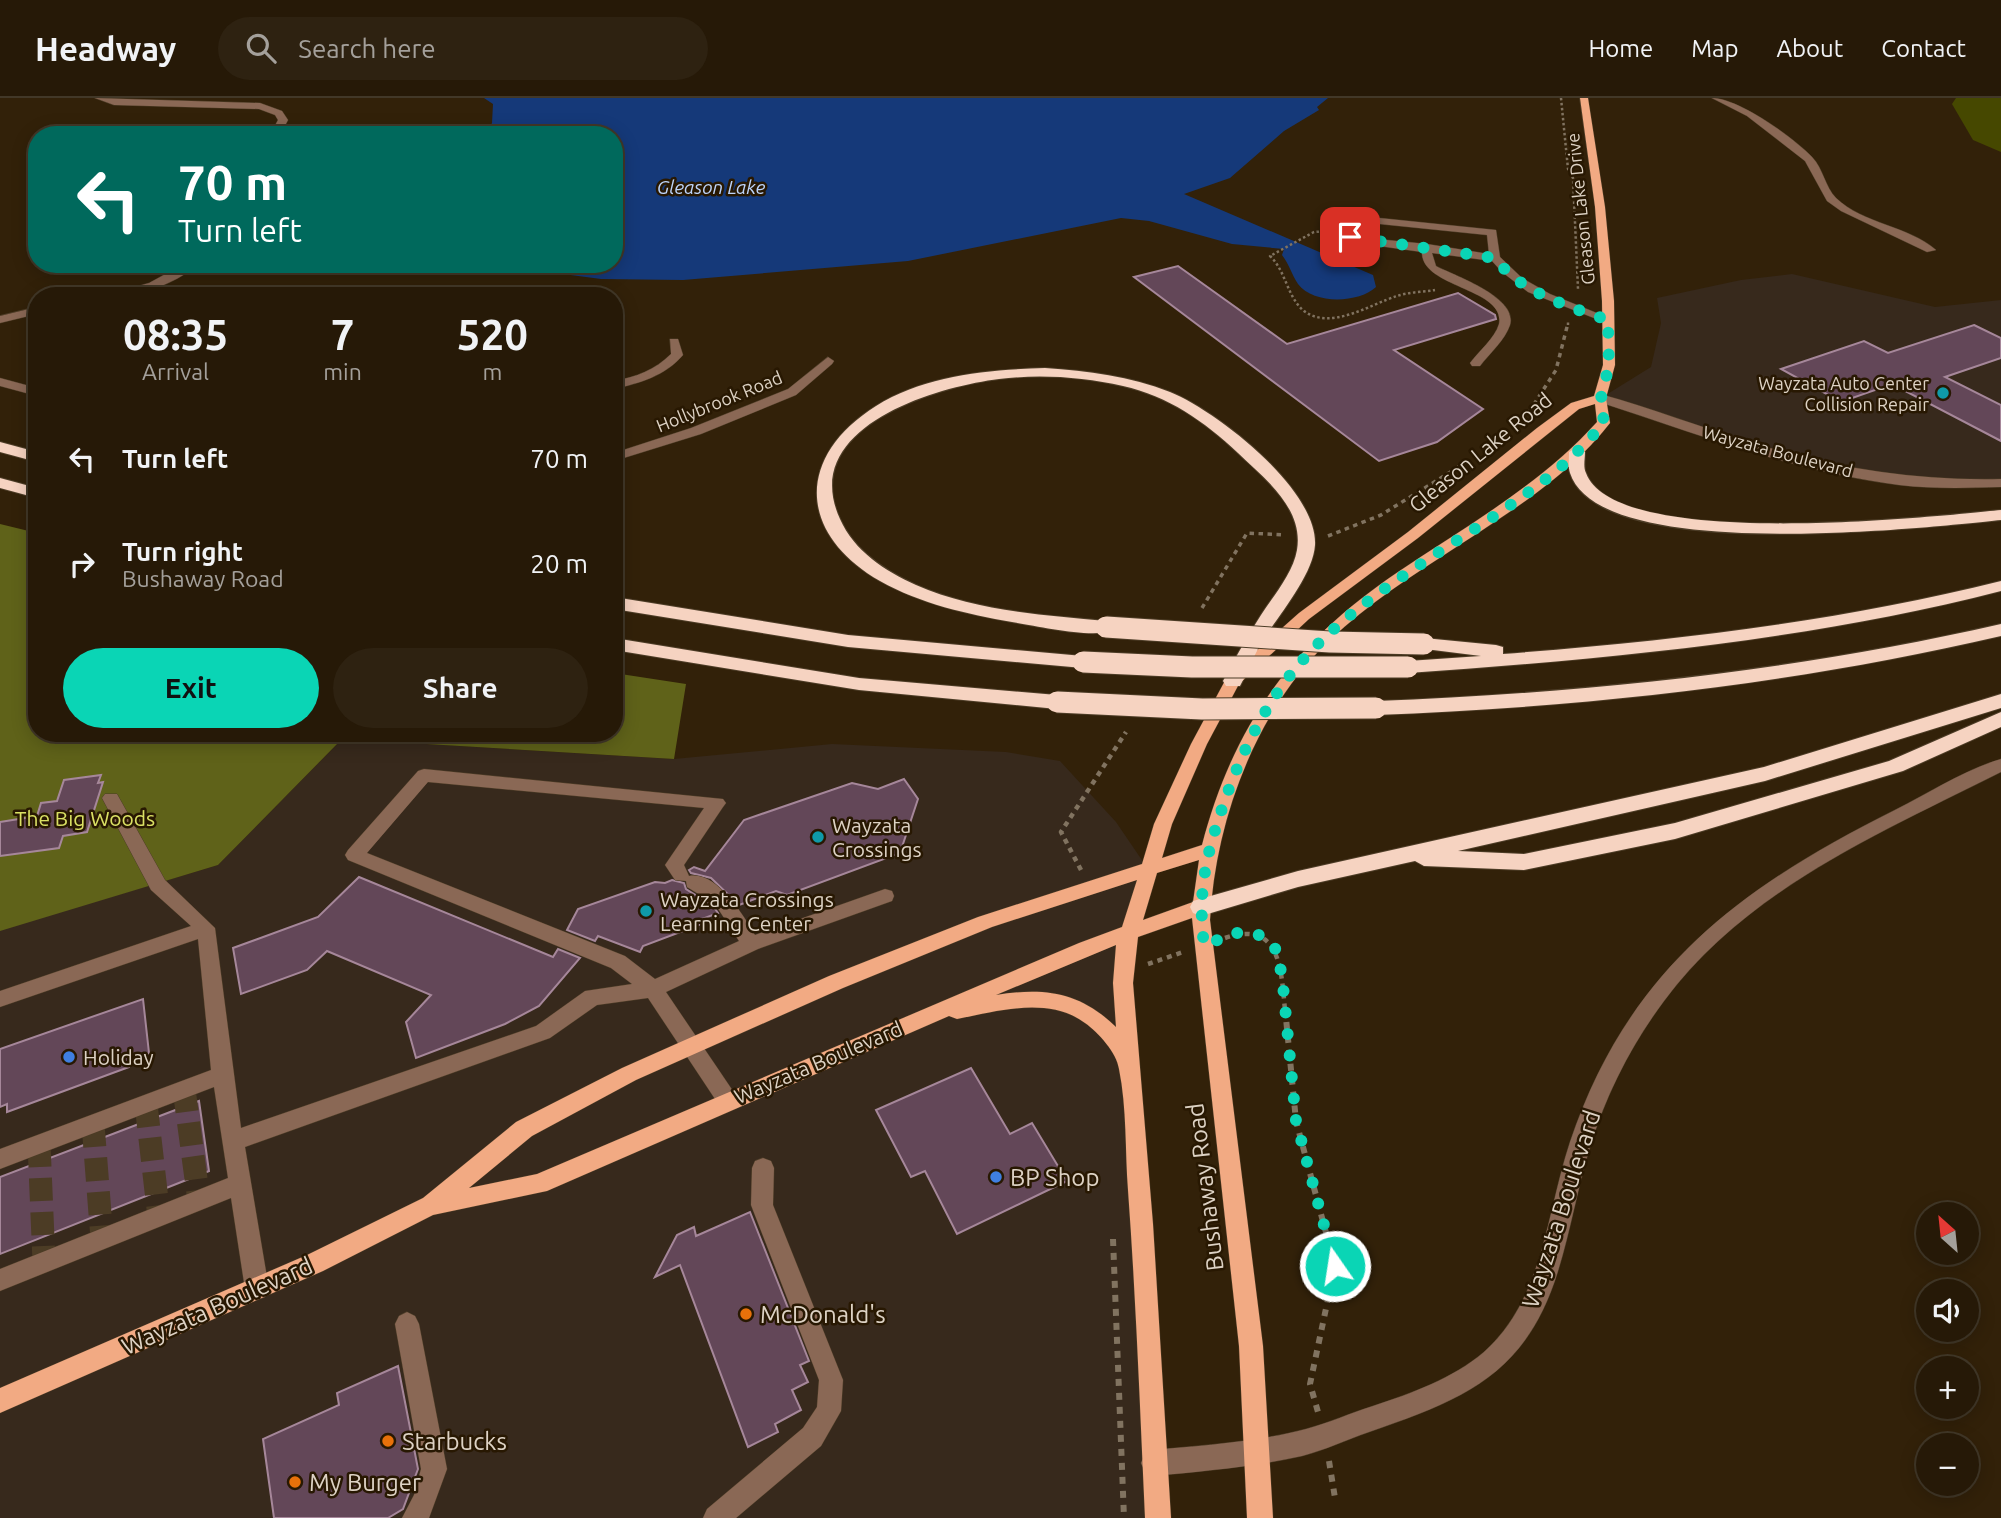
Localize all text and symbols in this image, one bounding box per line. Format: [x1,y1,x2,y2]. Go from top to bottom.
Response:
search box [218,17,708,80]
icon: search [242,29,280,67]
text: Headway [35,30,176,67]
text: Search here [298,34,436,63]
text: Home [1588,35,1653,62]
text: Map [1691,35,1738,62]
text: About [1776,35,1843,62]
text: Contact [1881,35,1966,62]
street label: Gleason Lake Drive [1562,132,1598,286]
icon: left [63,154,154,245]
text: 70 m [178,154,287,209]
water label: Gleason Lake [657,176,766,198]
pin [1320,207,1380,267]
text: Turn left [178,212,302,248]
icon: arrive [1331,218,1369,256]
text: 08:35 [123,311,228,358]
text: 7 [331,311,354,358]
text: 520 [457,311,528,358]
text: Arrival [142,359,209,384]
text: min [323,359,362,384]
text: m [482,359,502,384]
street label: Hollybrook Road [653,367,785,435]
place label: Wayzata Auto Center Collision Repair [1758,373,1929,414]
marker: Wayzata Auto Center Collision Repair [1935,385,1951,401]
street label: Gleason Lake Road [1404,387,1556,517]
street label: Wayzata Boulevard [1701,421,1855,481]
icon: left [63,440,101,478]
text: Turn left [122,444,228,473]
text: 70 m [530,444,588,473]
text: Turn right [122,537,243,566]
icon: right [63,545,101,583]
text: 20 m [530,549,588,578]
text: Bushaway Road [122,566,284,591]
button: Exit [63,648,319,728]
button: Share [333,648,588,728]
park label: The Big Woods [15,806,155,830]
place label: Wayzata Crossings [832,813,922,861]
marker: Wayzata Crossings [810,829,826,845]
place label: Wayzata Crossings Learning Center [660,887,834,935]
marker: Wayzata Crossings Learning Center [638,903,654,919]
street label: Wayzata Boulevard [730,1016,906,1108]
place label: Holiday [83,1045,154,1069]
marker: Holiday [61,1049,77,1065]
street label: Bushaway Road [1181,1102,1229,1272]
street label: Wayzata Boulevard [1516,1107,1606,1311]
place label: BP Shop [1010,1164,1099,1191]
marker: BP Shop [988,1169,1004,1185]
north arrow [1916,1202,1979,1265]
map controls [1916,1202,1979,1496]
position arrow [1298,1229,1372,1303]
street label: Wayzata Boulevard [117,1252,317,1360]
button: sound [1916,1279,1979,1342]
place label: McDonald's [760,1301,886,1328]
marker: McDonald's [738,1306,754,1322]
button: + [1916,1356,1979,1419]
place label: Starbucks [402,1428,507,1455]
marker: Starbucks [380,1433,396,1449]
button: − [1916,1433,1979,1496]
place label: My Burger [309,1469,421,1496]
marker: My Burger [287,1474,303,1490]

